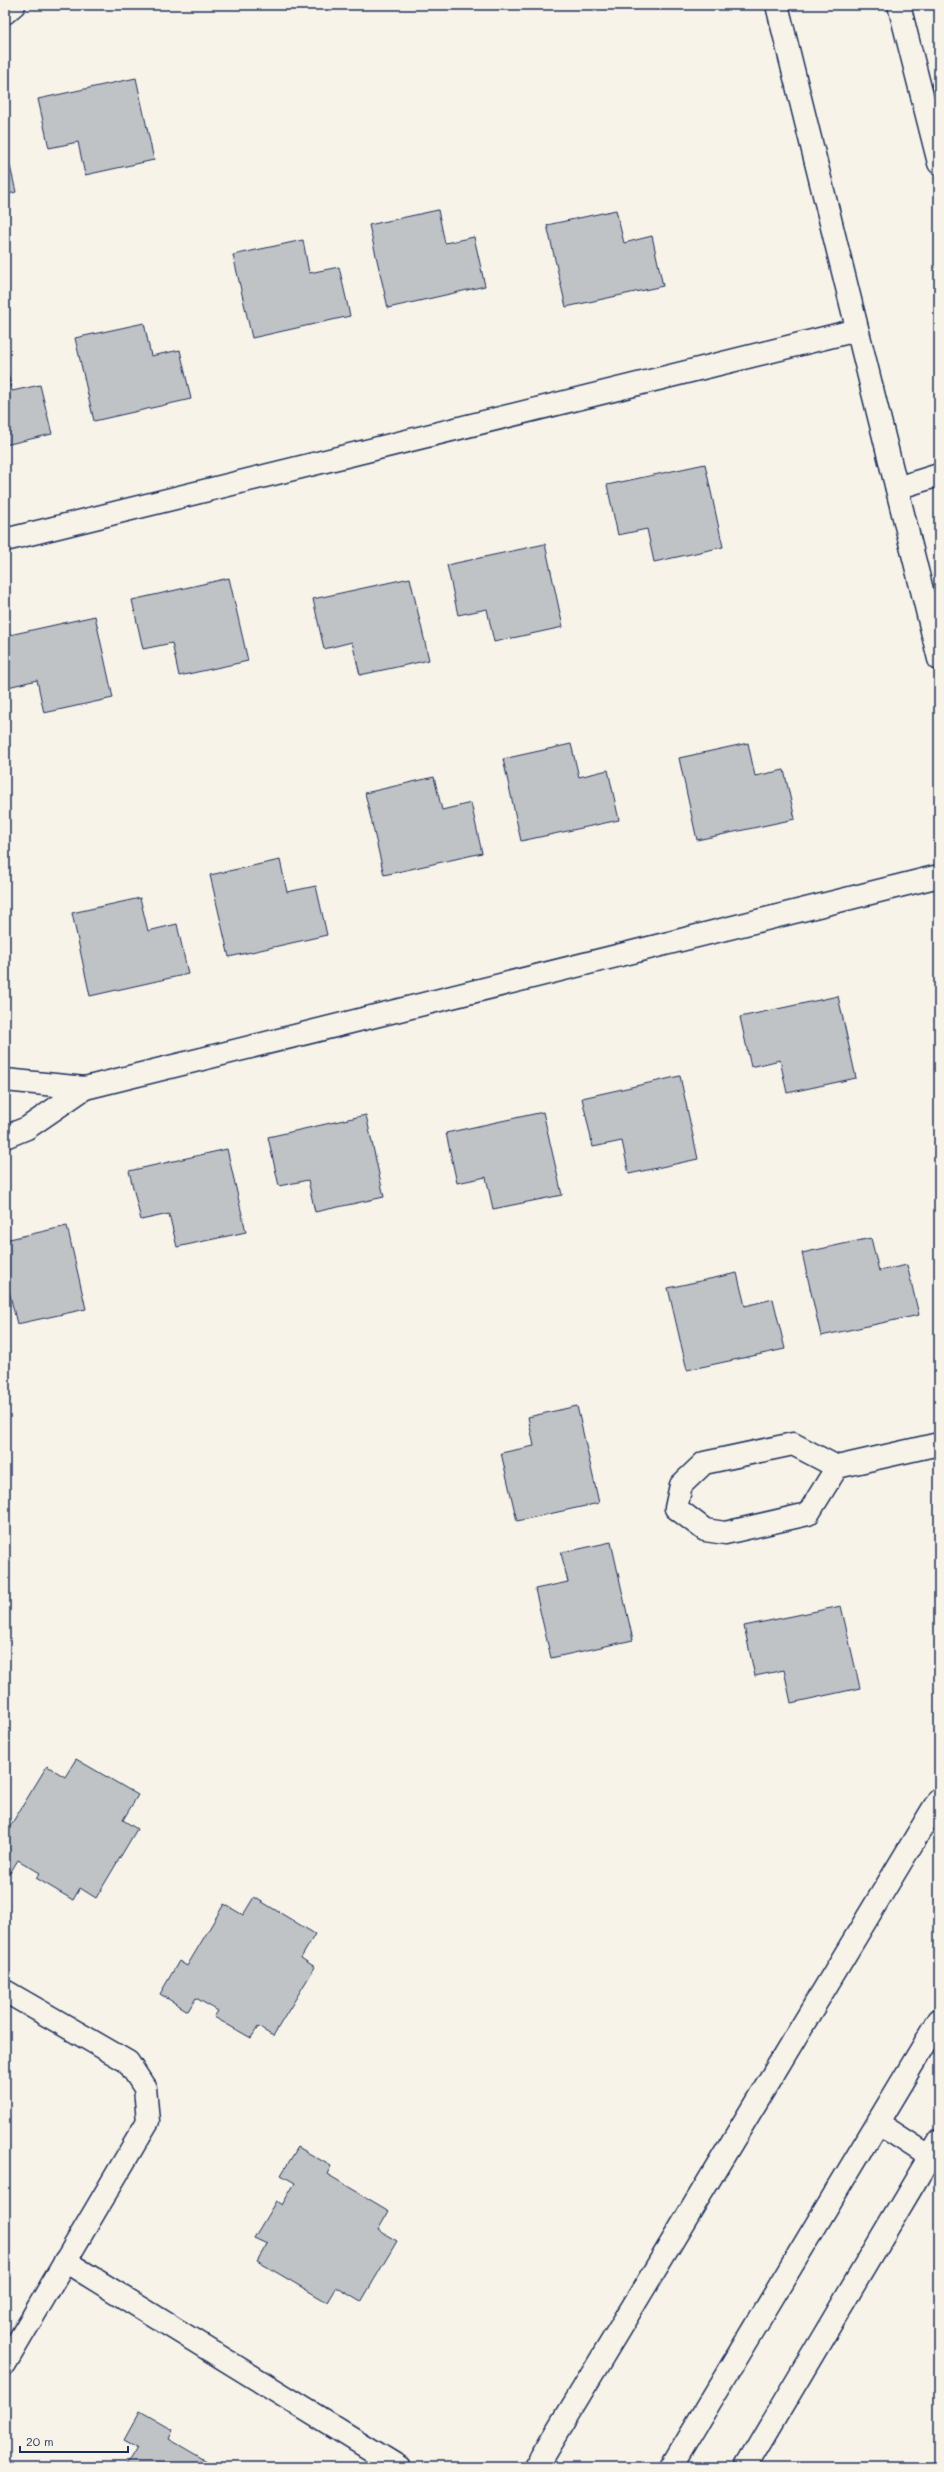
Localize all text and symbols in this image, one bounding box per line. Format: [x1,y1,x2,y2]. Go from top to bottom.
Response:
scale bar [20,2428,128,2454]
text: 20 m [26,2433,54,2449]

